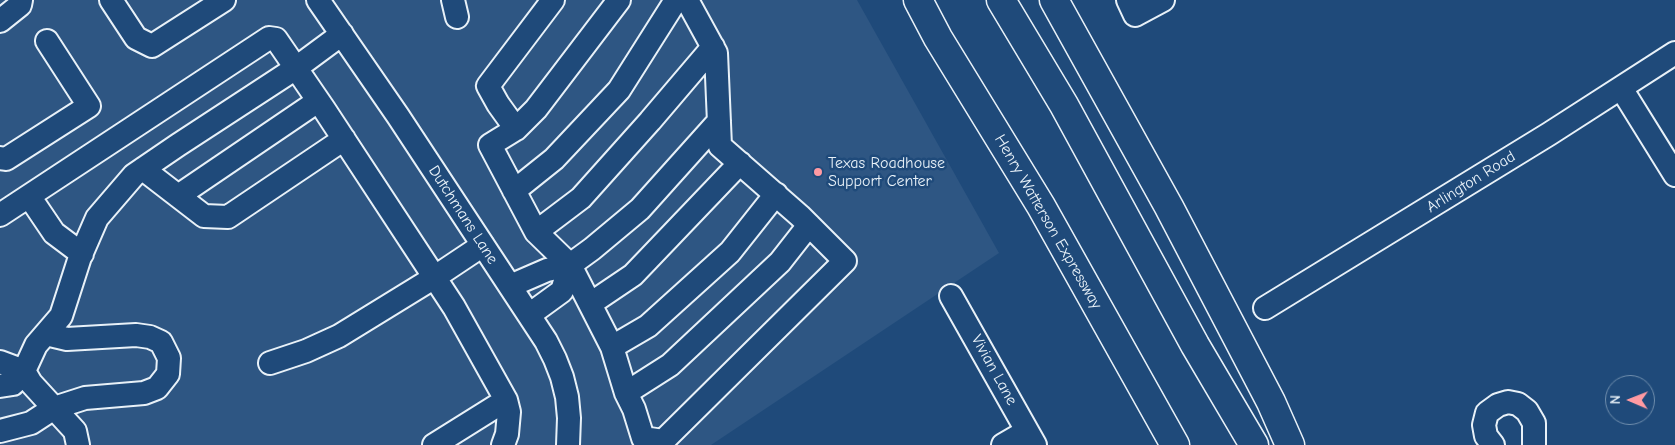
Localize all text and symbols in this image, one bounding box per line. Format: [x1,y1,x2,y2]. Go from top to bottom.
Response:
street label: Henry Watterson Expressway [990,131,1106,313]
street label: Arlington Road [1423,147,1519,217]
place label: Texas Roadhouse Support Center [828,153,945,191]
street label: Dutchmans Lane [424,162,502,268]
marker: Texas Roadhouse Support Center [812,166,824,178]
street label: Vivian Lane [967,331,1021,409]
north arrow [1605,375,1655,425]
text: N [1607,395,1624,404]

